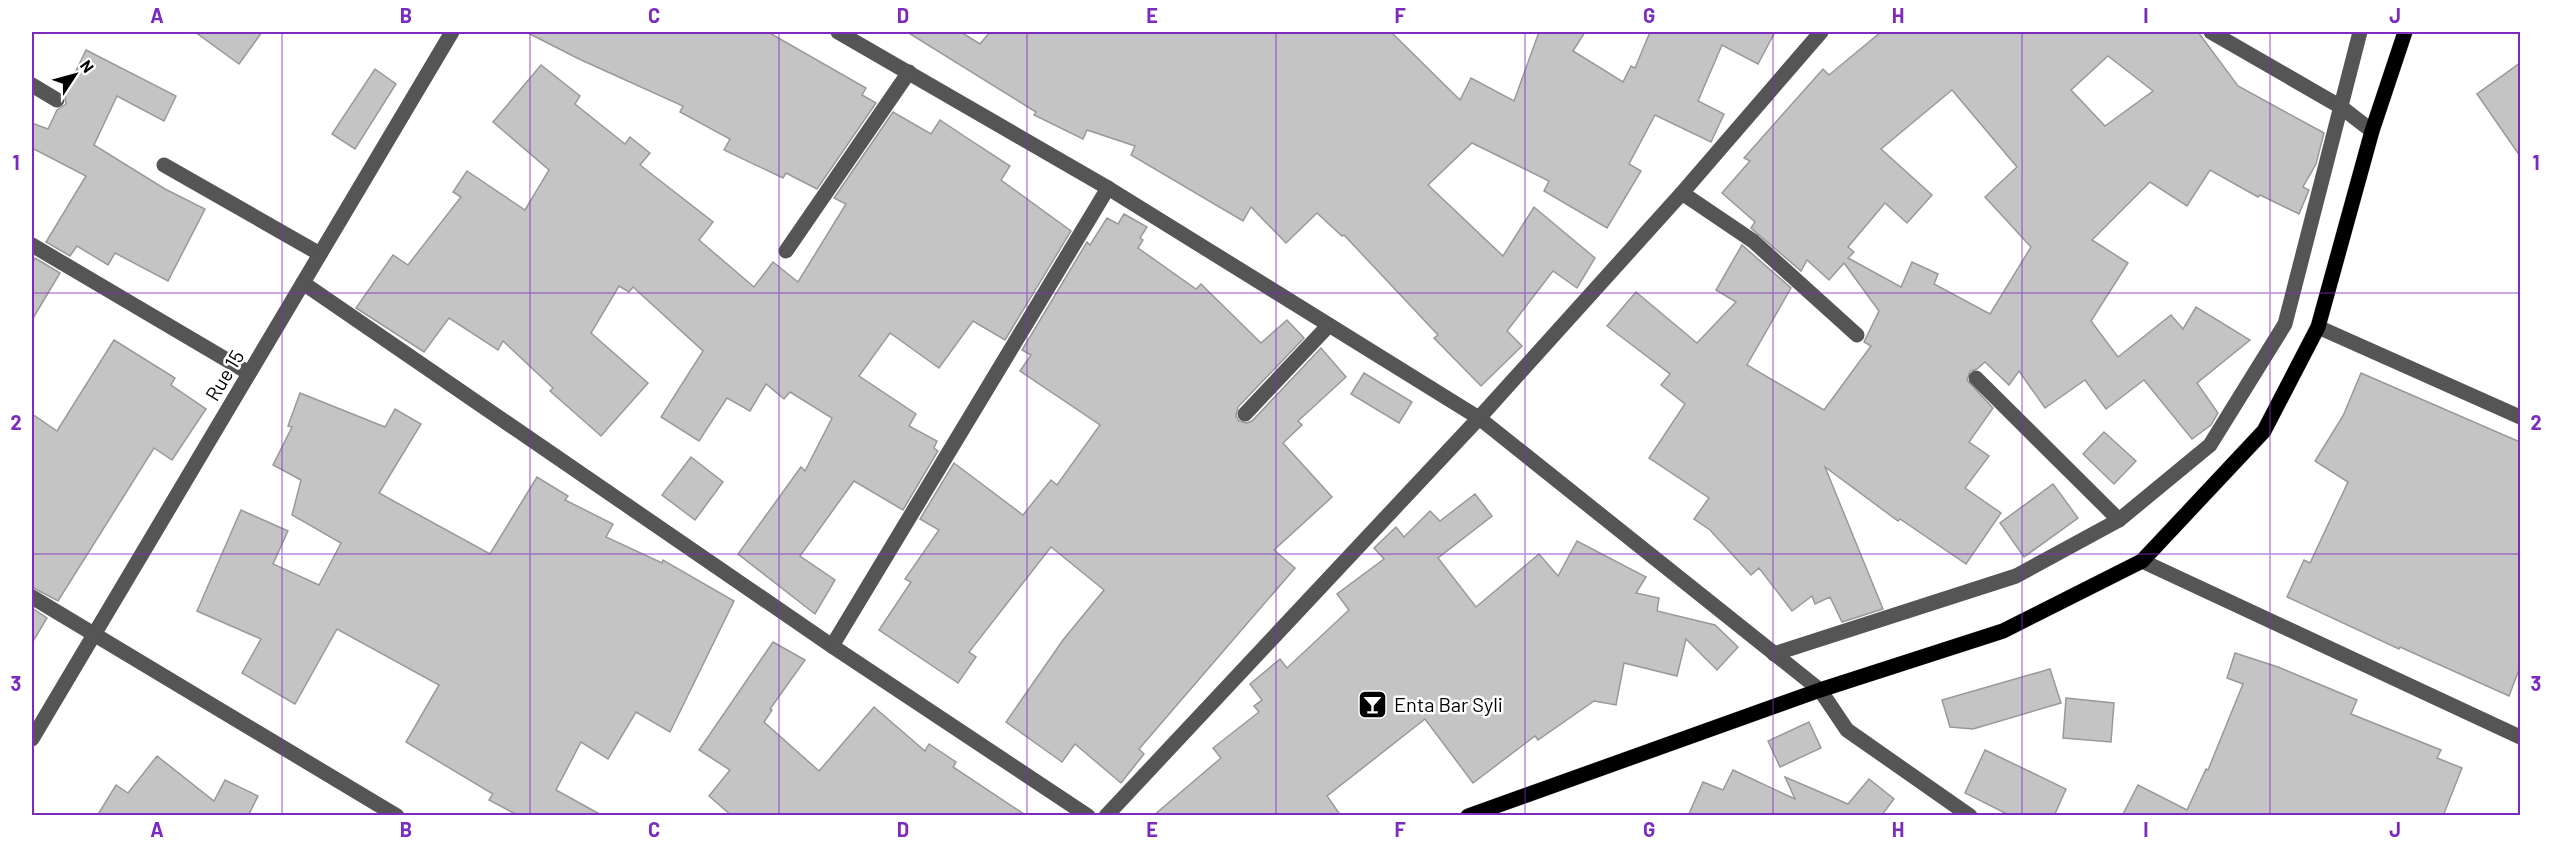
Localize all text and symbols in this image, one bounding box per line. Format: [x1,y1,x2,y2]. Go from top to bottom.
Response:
text: A [150,3,164,27]
text: B [400,3,412,27]
text: C [648,3,660,27]
text: D [897,3,909,27]
text: E [1146,3,1158,27]
text: F [1394,3,1406,27]
text: G [1643,3,1655,27]
text: H [1892,3,1904,27]
text: I [2143,3,2149,27]
text: J [2389,3,2401,27]
north arrow [45,45,105,105]
text: N [77,56,98,76]
text: 1 [12,150,20,174]
text: 1 [2532,150,2540,174]
street label: Rue 15 [200,345,248,405]
text: 2 [10,410,22,434]
text: 2 [2530,410,2542,434]
text: 3 [11,671,21,695]
text: 3 [2531,671,2541,695]
bar icon: Enta Bar Syli [1357,688,1389,720]
place label: Enta Bar Syli [1394,692,1503,716]
text: A [150,817,164,841]
text: B [400,817,412,841]
text: C [648,817,660,841]
text: D [897,817,909,841]
text: E [1146,817,1158,841]
text: F [1394,817,1406,841]
text: G [1643,817,1655,841]
text: H [1892,817,1904,841]
text: I [2143,817,2149,841]
text: J [2389,817,2401,841]

